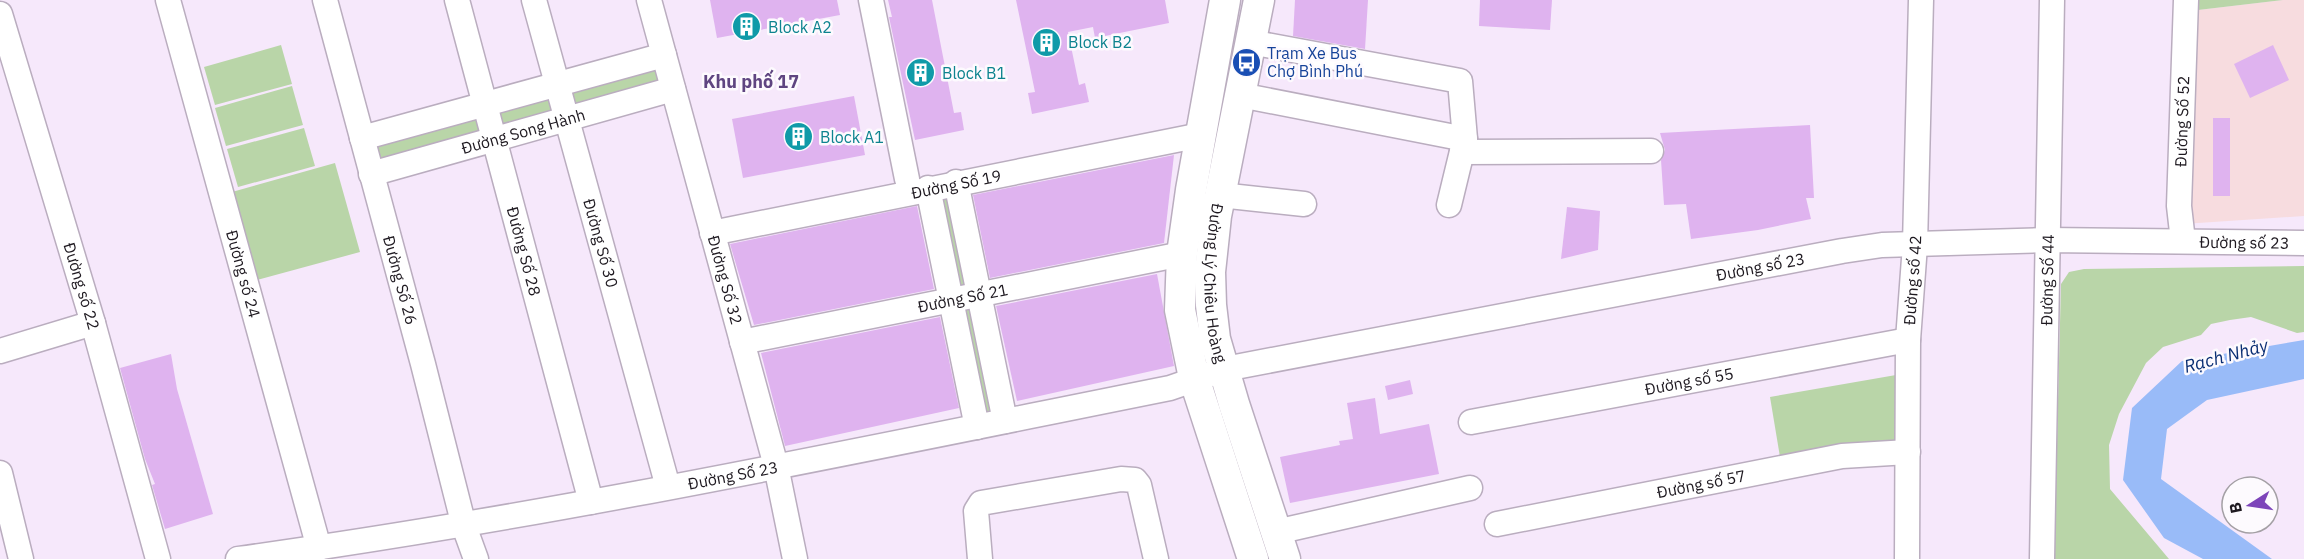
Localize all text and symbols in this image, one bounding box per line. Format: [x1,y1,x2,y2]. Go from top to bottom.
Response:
building icon: Block A2 [731,11,763,43]
place label: Block A2 [768,17,832,37]
building icon: Block B2 [1031,26,1063,58]
place label: Block B2 [1068,32,1132,52]
place label: Trạm Xe Bus Chợ Bình Phú [1267,43,1363,81]
bus stop icon: Trạm Xe Bus Chợ Bình Phú [1230,46,1262,78]
building icon: Block B1 [905,57,937,89]
place label: Block B1 [942,63,1006,83]
district label: Khu phố 17 [703,69,799,93]
street label: Đường Số 52 [2170,75,2193,167]
street label: Đường Song Hành [459,104,587,158]
building icon: Block A1 [783,121,815,153]
place label: Block A1 [820,127,884,147]
street label: Đường Số 19 [909,165,1003,203]
street label: Đường Số 30 [579,196,623,290]
street label: Đường Lý Chiêu Hoàng [1200,202,1232,366]
street label: Đường Số 28 [503,204,546,298]
street label: Đường số 24 [222,228,265,320]
street label: Đường số 23 [2199,232,2289,253]
street label: Đường Số 26 [379,233,422,327]
street label: Đường Số 32 [704,233,747,327]
street label: Đường Số 44 [2036,234,2058,326]
street label: Đường số 42 [1899,235,1925,326]
street label: Đường số 22 [59,240,104,332]
street label: Đường số 23 [1714,248,1806,285]
street label: Đường Số 21 [916,279,1009,317]
water label: Rạch Nhảy [2181,333,2272,378]
street label: Đường số 55 [1643,363,1735,399]
street label: Đường Số 23 [686,457,780,494]
street label: Đường số 57 [1655,465,1747,502]
north arrow [2220,475,2280,535]
text: B [2224,501,2246,515]

